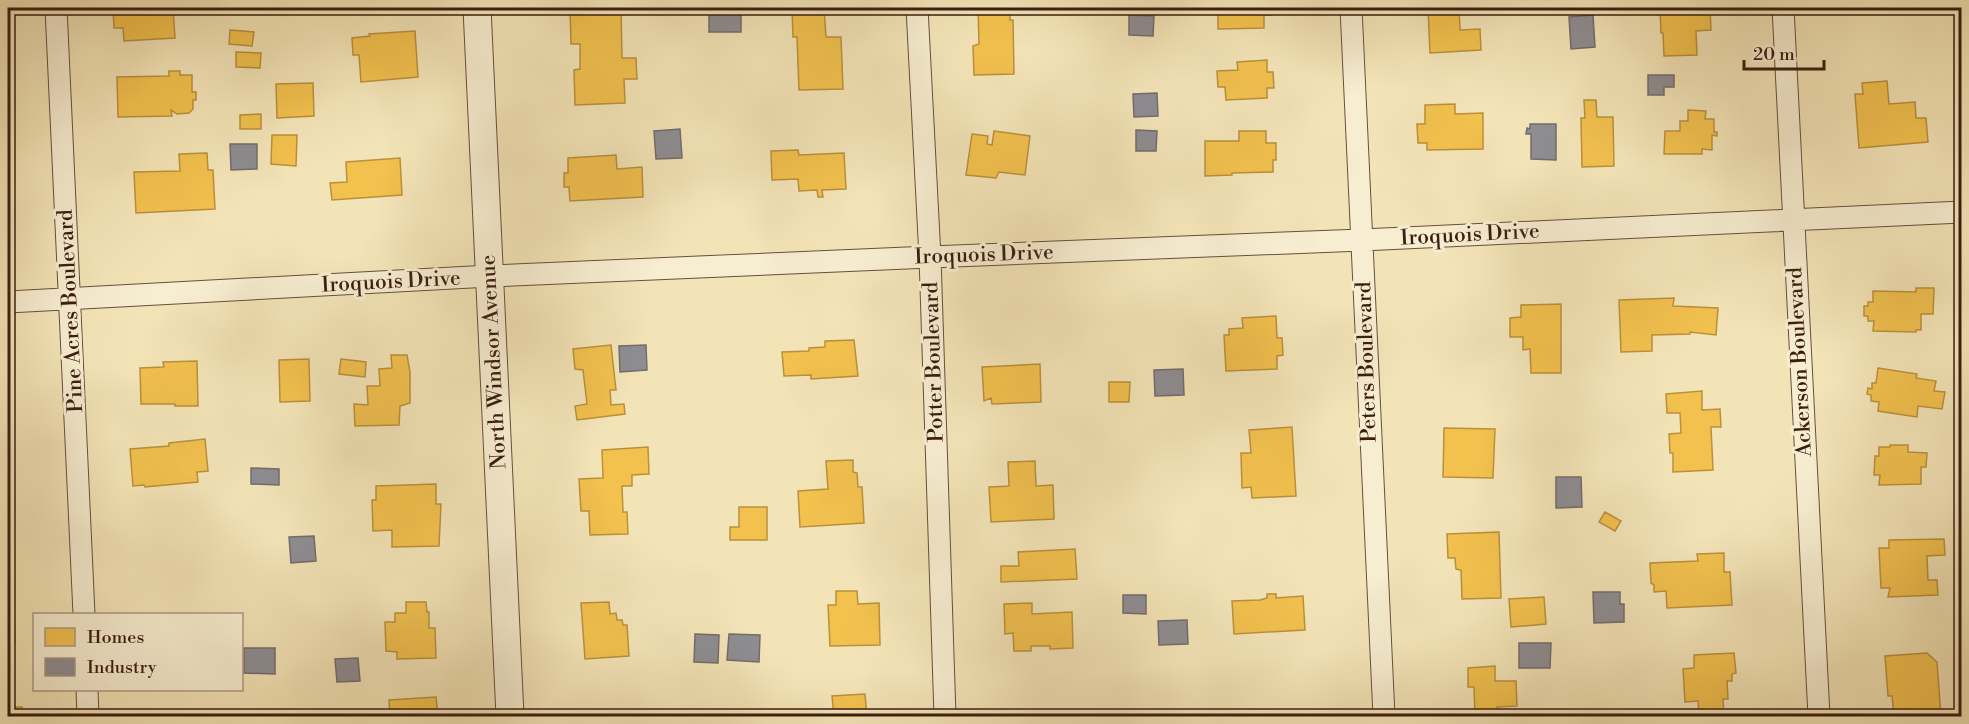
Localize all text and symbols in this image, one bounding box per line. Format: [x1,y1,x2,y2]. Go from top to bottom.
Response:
scale bar [1744,33,1824,71]
text: 20 m [1753,43,1795,66]
street label: Pine Acres Boulevard [53,209,89,413]
street label: Iroquois Drive [1400,218,1540,252]
street label: Iroquois Drive [914,240,1054,270]
street label: North Windsor Avenue [475,254,513,470]
street label: Iroquois Drive [321,265,461,299]
street label: Ackerson Boulevard [1782,266,1818,458]
street label: Potter Boulevard [918,281,950,443]
street label: Peters Boulevard [1351,281,1383,443]
legend [33,613,243,691]
text: Homes [87,626,144,649]
text: Industry [87,656,157,679]

